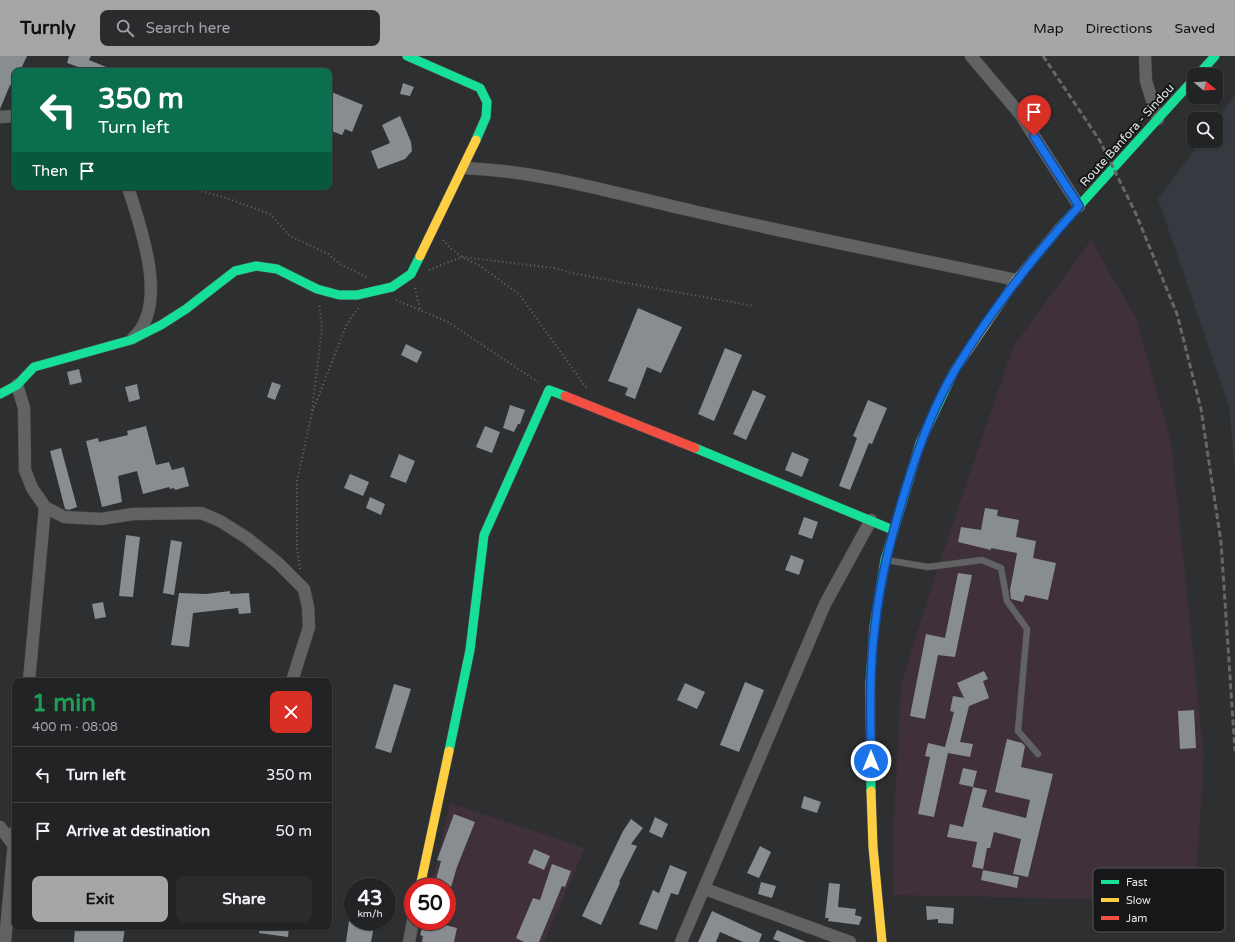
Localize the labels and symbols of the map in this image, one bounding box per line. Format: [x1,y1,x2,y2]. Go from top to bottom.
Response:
north arrow [1187,68,1223,104]
street label: Route Banfora - Sindou [1077,81,1177,189]
pin [1017,95,1051,136]
position arrow [850,740,892,782]
legend [1093,868,1225,932]
text: Fast [1126,876,1147,889]
speed limit sign: 50 [404,878,456,930]
text: Slow [1126,894,1151,907]
text: Jam [1126,912,1147,925]

